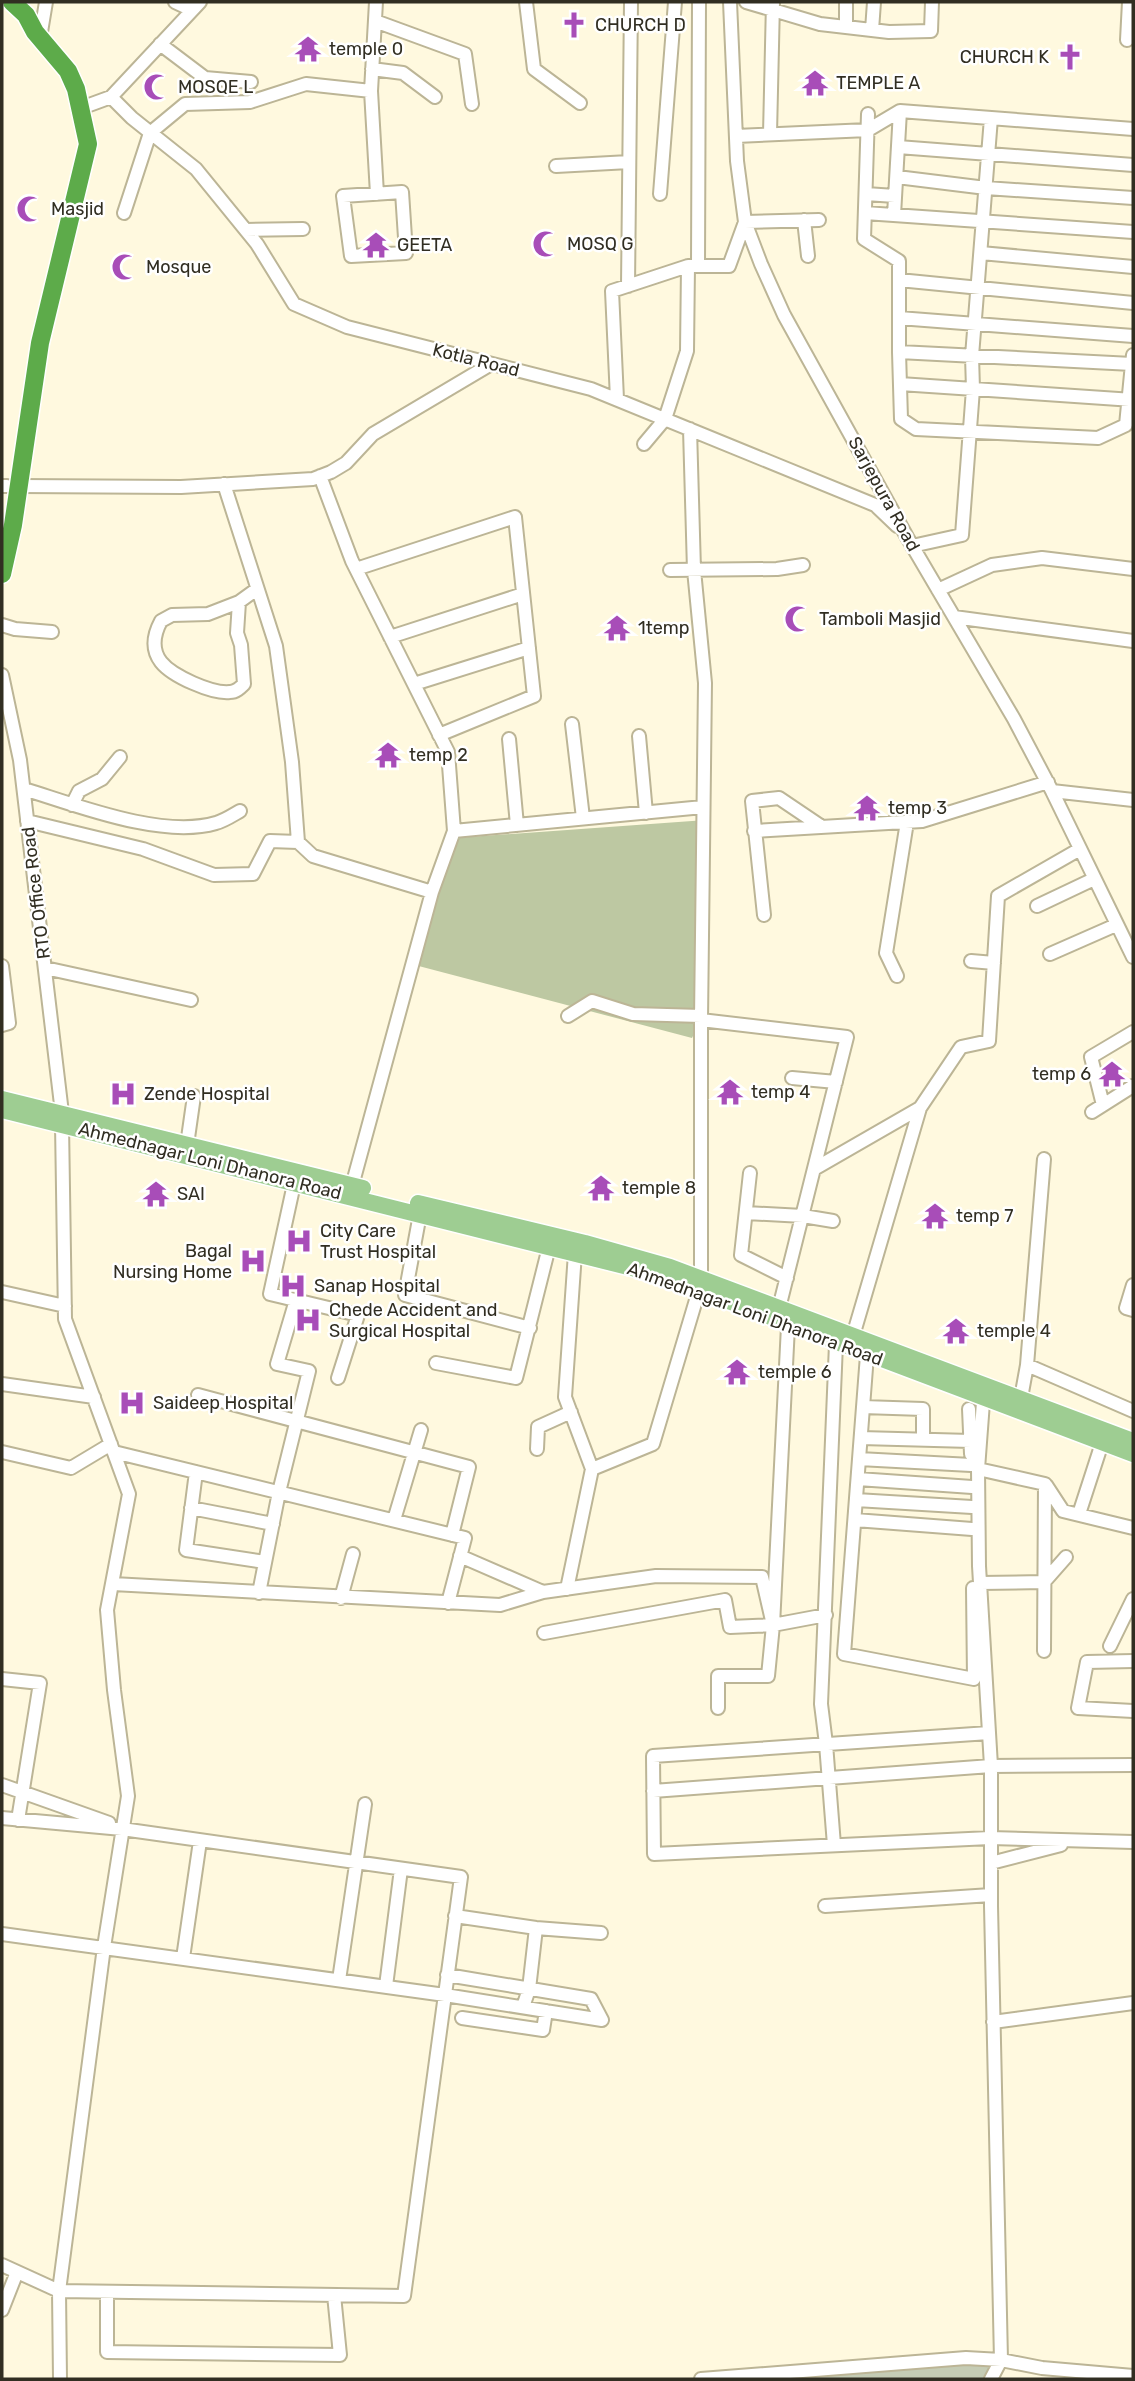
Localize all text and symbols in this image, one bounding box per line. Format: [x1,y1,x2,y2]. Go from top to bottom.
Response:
church icon: CHURCH D [559,10,589,40]
place label: CHURCH D [595,14,686,36]
temple icon: temple 0 [293,34,323,64]
place label: temple 0 [329,38,403,60]
church icon: CHURCH K [1055,42,1085,72]
place label: CHURCH K [960,46,1049,68]
temple icon: TEMPLE A [800,68,830,98]
mosque icon: MOSQE L [142,72,172,102]
place label: TEMPLE A [836,72,920,94]
place label: MOSQE L [178,76,253,98]
mosque icon: Masjid [15,194,45,224]
place label: Masjid [51,198,104,220]
mosque icon: MOSQ G [531,229,561,259]
temple icon: GEETA [361,230,391,260]
place label: MOSQ G [567,233,634,255]
place label: GEETA [397,234,452,256]
mosque icon: Mosque [110,252,140,282]
place label: Mosque [146,256,211,278]
street label: Kotla Road [430,339,522,381]
street label: Sarjepura Road [843,433,925,555]
mosque icon: Tamboli Masjid [783,604,813,634]
place label: Tamboli Masjid [819,608,941,630]
temple icon: 1temp [602,613,632,643]
place label: 1temp [638,617,690,639]
temple icon: temp 2 [373,740,403,770]
place label: temp 2 [409,744,468,766]
temple icon: temp 3 [852,793,882,823]
place label: temp 3 [888,797,947,819]
street label: RTO Office Road [17,826,55,960]
temple icon: temp 6 [1097,1059,1127,1089]
place label: temp 6 [1032,1063,1091,1085]
temple icon: temp 4 [715,1077,745,1107]
hospital icon: Zende Hospital [108,1079,138,1109]
place label: temp 4 [751,1081,810,1103]
place label: Zende Hospital [144,1083,270,1105]
street label: Ahmednagar Loni Dhanora Road [76,1118,344,1204]
temple icon: temple 8 [586,1173,616,1203]
place label: temple 8 [622,1177,696,1199]
temple icon: SAI [141,1179,171,1209]
place label: SAI [177,1183,205,1205]
temple icon: temp 7 [920,1201,950,1231]
place label: temp 7 [956,1205,1014,1227]
place label: City Care Trust Hospital [320,1220,436,1263]
hospital icon: City Care Trust Hospital [284,1226,314,1256]
place label: Bagal Nursing Home [113,1240,232,1283]
hospital icon: Bagal Nursing Home [238,1246,268,1276]
street label: Ahmednagar Loni Dhanora Road [624,1257,886,1371]
hospital icon: Sanap Hospital [278,1271,308,1301]
place label: Sanap Hospital [314,1275,440,1297]
place label: Chede Accident and Surgical Hospital [329,1299,498,1342]
hospital icon: Chede Accident and Surgical Hospital [293,1305,323,1335]
temple icon: temple 4 [941,1316,971,1346]
place label: temple 4 [977,1320,1051,1342]
temple icon: temple 6 [722,1357,752,1387]
place label: temple 6 [758,1361,832,1383]
hospital icon: Saideep Hospital [117,1388,147,1418]
place label: Saideep Hospital [153,1392,293,1414]

